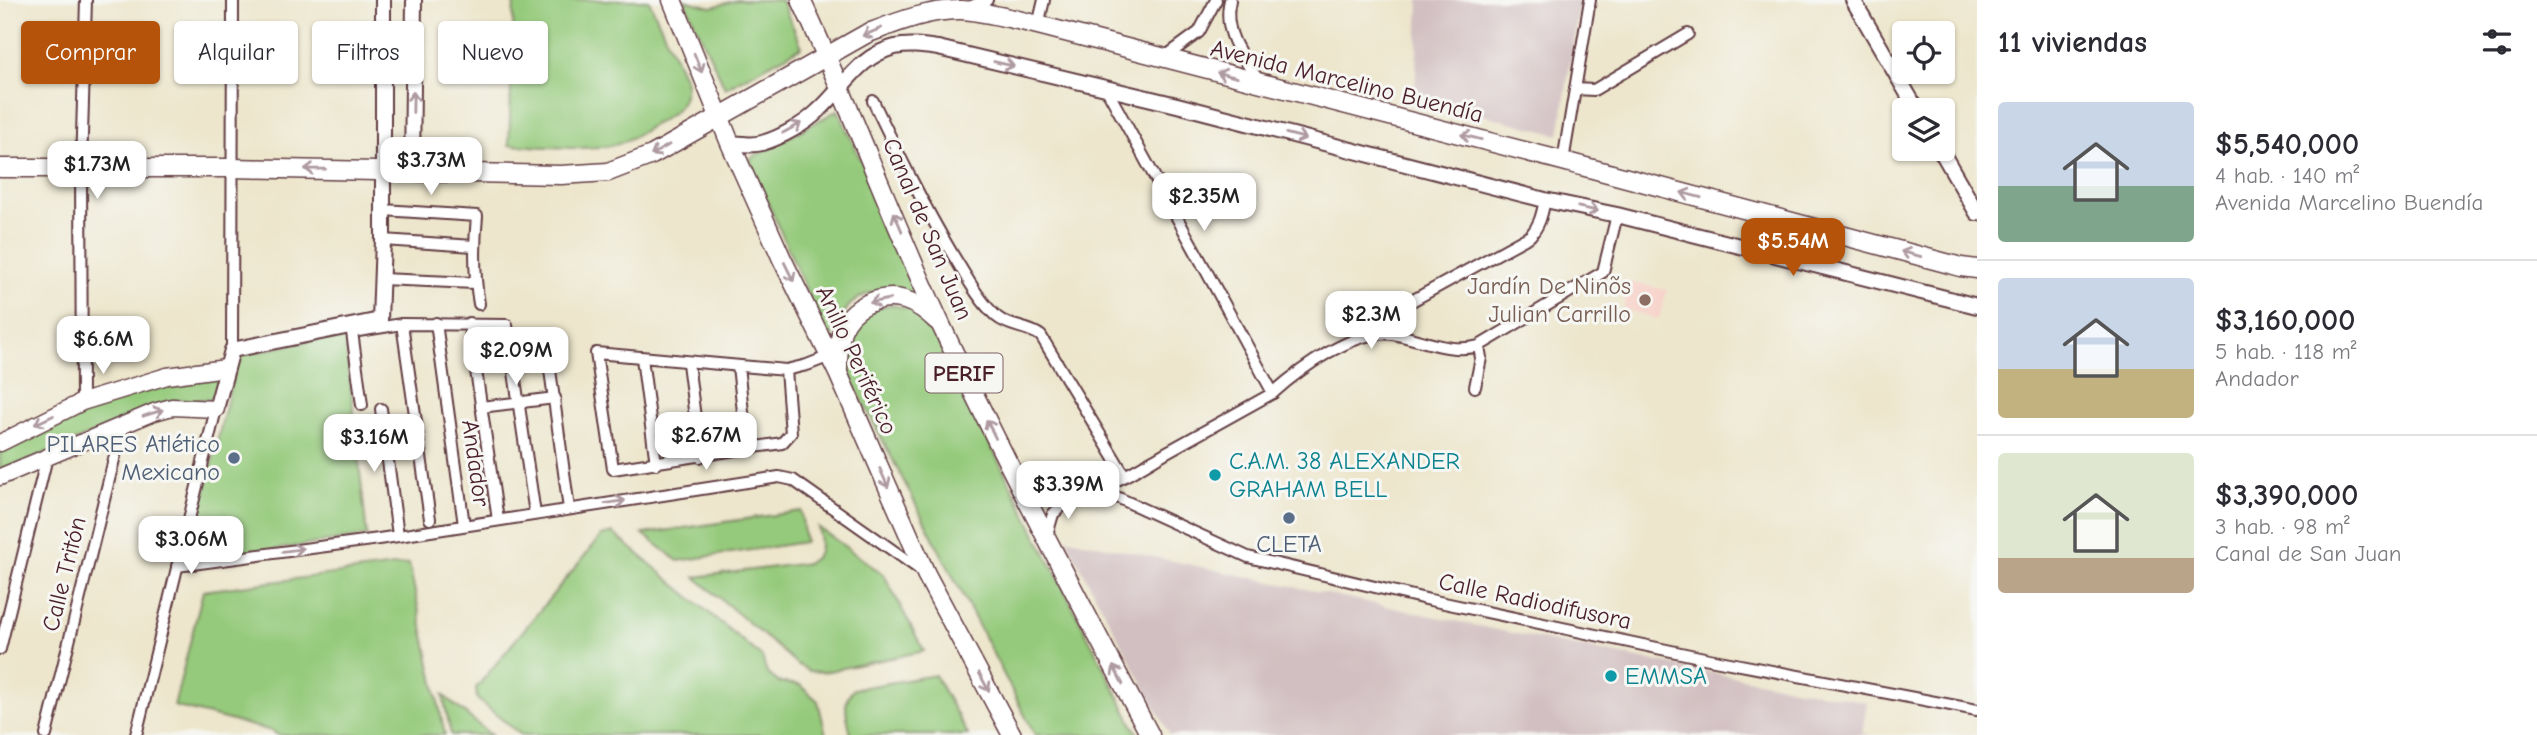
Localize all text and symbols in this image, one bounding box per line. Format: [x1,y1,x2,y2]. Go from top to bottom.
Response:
chip: Comprar [21,21,160,84]
chip: Alquilar [174,21,298,84]
chip: Filtros [312,21,424,84]
chip: Nuevo [438,21,548,84]
map controls [1892,21,1955,161]
button: locate [1892,21,1955,84]
icon: filters [2478,23,2516,61]
text: 11 viviendas [1998,25,2147,60]
one-way arrow [862,26,883,39]
street label: Avenida Marcelino Buendía [1208,34,1486,128]
one-way arrow [692,52,705,73]
one-way arrow [992,57,1015,71]
one-way arrow [1216,68,1238,81]
one-way arrow [406,91,420,114]
button: layers [1892,98,1955,161]
one-way arrow [782,121,802,135]
text: $5,540,000 [2215,127,2359,162]
one-way arrow [1284,130,1307,143]
one-way arrow [1460,130,1483,143]
icon: home [2054,130,2138,214]
street label: Canal de San Juan [877,134,979,324]
pin: $3.73M [374,138,488,197]
pin: $1.73M [40,142,154,201]
one-way arrow [651,143,671,157]
text: $3.73M [396,146,466,173]
text: $1.73M [63,150,131,177]
one-way arrow [304,162,327,176]
text: 4 hab. · 140 m² [2215,162,2359,189]
pin: $2.35M [1147,174,1261,233]
text: $2.35M [1168,182,1240,209]
one-way arrow [1680,188,1703,201]
text: Avenida Marcelino Buendía [2215,189,2483,216]
one-way arrow [1576,202,1599,216]
one-way arrow [890,212,903,233]
pin: $5.54M [1736,218,1850,278]
text: $5.54M [1757,227,1829,254]
one-way arrow [1900,247,1922,260]
one-way arrow [782,261,796,282]
place label: Jardín De Ninõs Julian Carrillo [1467,272,1631,328]
street label: Anillo Periférico [810,281,904,439]
pin: $2.3M [1322,292,1420,351]
marker: Jardín De Ninõs Julian Carrillo [1637,292,1653,308]
one-way arrow [869,294,892,308]
text: $2.3M [1341,300,1401,327]
text: $3,160,000 [2215,303,2355,338]
icon: home [2054,306,2138,390]
pin: $6.6M [54,316,152,376]
text: $6.6M [73,325,133,352]
pin: $2.09M [459,328,573,387]
text: $2.09M [479,336,553,363]
text: 5 hab. · 118 m² [2215,338,2357,365]
road number: PERIF [926,354,1002,392]
text: Andador [2215,365,2299,392]
one-way arrow [142,405,164,418]
pin: $2.67M [649,412,763,472]
one-way arrow [34,414,55,428]
pin: $3.16M [317,414,431,474]
street label: Andador [456,418,496,509]
one-way arrow [984,419,998,440]
text: $2.67M [671,421,741,448]
text: $3.16M [340,423,408,450]
place label: PILARES Atlético Mexicano [47,430,220,486]
place label: C.A.M. 38 ALEXANDER GRAHAM BELL [1229,447,1460,503]
marker: PILARES Atlético Mexicano [226,450,242,466]
pin: $3.39M [1011,462,1125,521]
one-way arrow [878,467,891,488]
marker: C.A.M. 38 ALEXANDER GRAHAM BELL [1207,467,1223,483]
text: $3.39M [1032,470,1104,497]
text: $3,390,000 [2215,478,2358,513]
icon: home [2054,481,2138,565]
one-way arrow [603,495,626,508]
marker: CLETA [1281,510,1297,526]
text: 3 hab. · 98 m² [2215,513,2350,540]
street label: Calle Tritón [36,514,92,634]
pin: $3.06M [134,516,248,576]
text: $3.06M [154,525,228,552]
place label: CLETA [1256,530,1322,558]
text: Canal de San Juan [2215,540,2402,567]
one-way arrow [281,544,304,557]
street label: Calle Radiodifusora [1436,567,1634,635]
place label: EMMSA [1625,662,1707,690]
one-way arrow [1111,665,1125,686]
marker: EMMSA [1603,668,1619,684]
one-way arrow [978,671,991,692]

